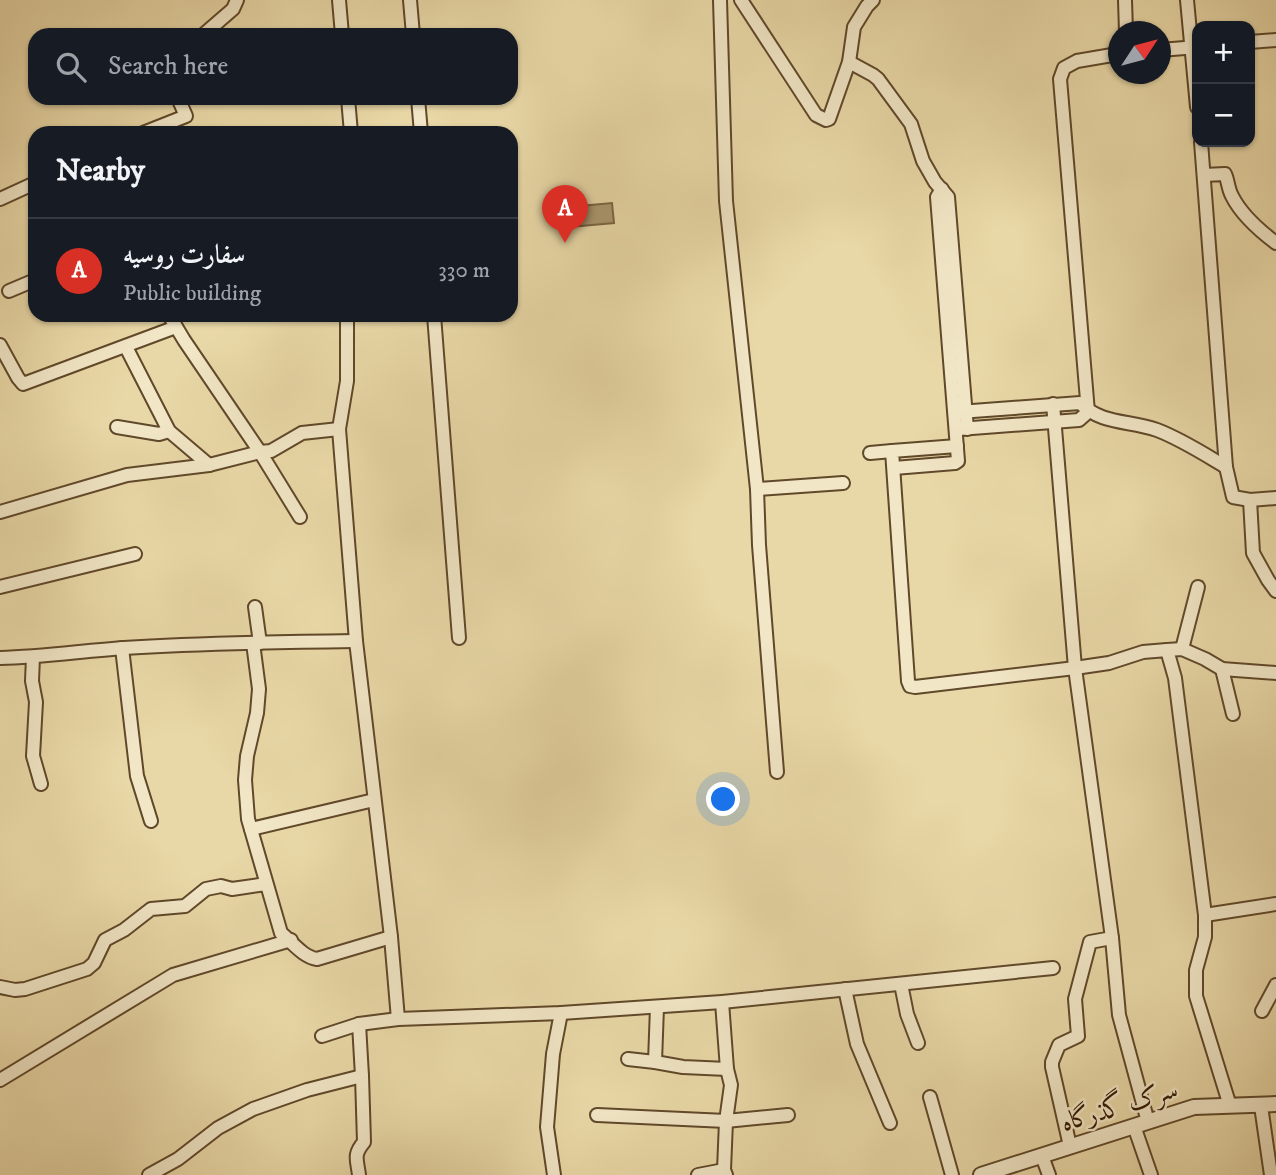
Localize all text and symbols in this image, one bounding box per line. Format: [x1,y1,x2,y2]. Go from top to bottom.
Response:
north arrow [1108,21,1171,84]
map controls [1192,21,1255,147]
button: + [1192,21,1255,84]
search box [28,28,518,105]
icon: search [52,48,90,86]
text: Search here [108,50,228,83]
button: − [1192,84,1255,147]
text: Nearby [56,153,145,190]
pin: A [542,185,588,243]
text: سفارت روسیه [123,239,245,272]
text: A [72,256,86,285]
text: 330 m [438,256,490,285]
text: Public building [123,279,261,308]
your location [706,782,740,816]
street label: سرک گذرگاه [1056,1070,1182,1140]

